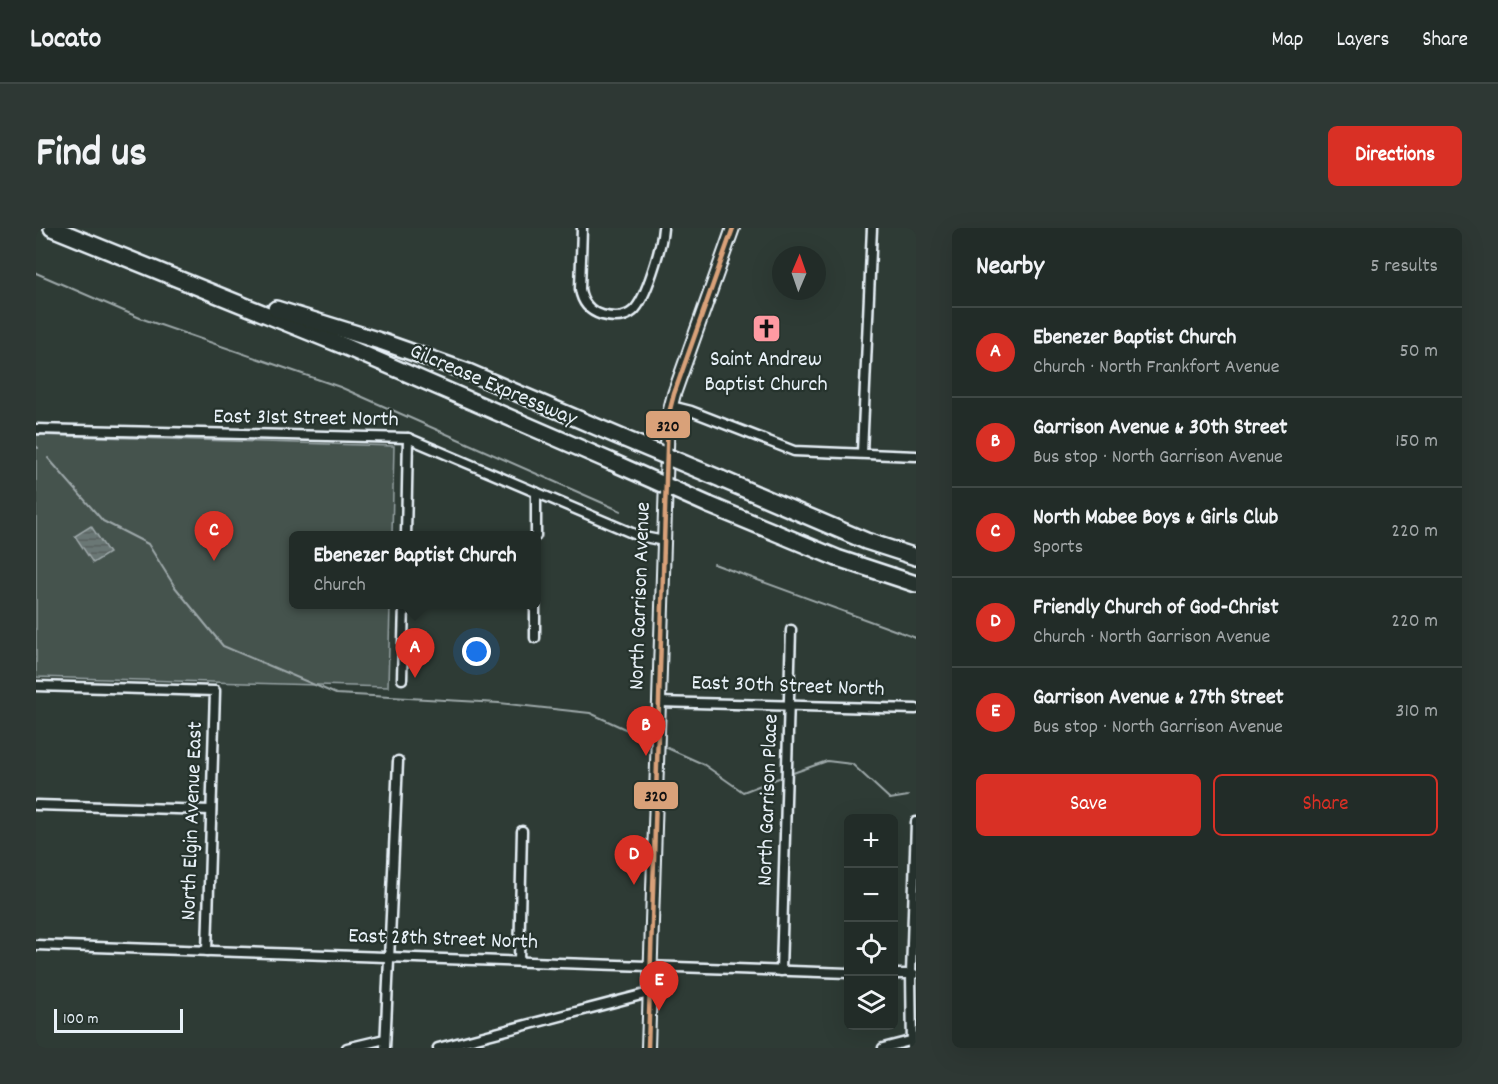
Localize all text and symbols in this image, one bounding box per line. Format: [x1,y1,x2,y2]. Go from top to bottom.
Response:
text: Locato [30,21,101,61]
text: Map [1272,26,1303,56]
text: Layers [1336,26,1389,56]
text: Share [1422,26,1468,56]
text: Find us [36,126,147,186]
button: Directions [1328,126,1462,186]
north arrow [772,246,826,300]
text: Nearby [976,249,1044,286]
text: 5 results [1370,253,1438,281]
church icon: Saint Andrew Baptist Church [750,312,782,344]
text: Ebenezer Baptist Church [1033,323,1236,354]
street label: Gilcrease Expressway [404,337,583,436]
text: A [990,338,1001,366]
text: 50 m [1400,338,1438,366]
place label: Saint Andrew Baptist Church [705,345,827,401]
text: Church · North Frankfort Avenue [1033,354,1280,382]
street label: East 31st Street North [213,402,399,436]
line badge: 320 [645,410,691,439]
text: Garrison Avenue & 30th Street [1033,413,1287,444]
text: 320 [657,416,679,439]
text: B [991,428,1000,456]
text: 150 m [1395,428,1438,456]
text: Bus stop · North Garrison Avenue [1033,444,1283,472]
street label: North Garrison Avenue [622,501,660,691]
text: North Mabee Boys & Girls Club [1033,503,1278,534]
pin: C [194,512,234,561]
text: C [991,518,1000,546]
text: 220 m [1391,518,1438,546]
popup [289,531,541,609]
text: Sports [1033,534,1083,562]
text: Ebenezer Baptist Church [313,541,517,572]
text: Church [313,572,366,600]
text: Friendly Church of God-Christ [1033,593,1279,624]
text: D [990,608,1001,636]
text: 220 m [1391,608,1438,636]
text: Church · North Garrison Avenue [1033,624,1270,652]
pin: A [396,628,434,678]
your location [462,637,491,666]
street label: East 30th Street North [691,668,885,706]
text: Garrison Avenue & 27th Street [1033,683,1284,714]
text: E [991,698,1000,726]
text: 310 m [1396,698,1438,726]
pin: B [626,706,666,756]
street label: North Garrison Place [751,713,787,887]
text: Bus stop · North Garrison Avenue [1033,714,1283,742]
street label: North Elgin Avenue East [174,721,212,921]
button: Save [976,774,1201,836]
button: Share [1213,774,1438,836]
line badge: 320 [633,781,679,810]
text: 320 [645,786,667,809]
map controls [844,814,898,1030]
button: + [844,814,898,868]
pin: D [614,836,654,885]
button: − [844,868,898,922]
street label: East 28th Street North [348,921,538,959]
button: locate [844,922,898,976]
pin: E [640,962,678,1011]
button: layers [844,976,898,1030]
scale bar [54,1006,183,1034]
text: 100 m [63,1008,99,1031]

